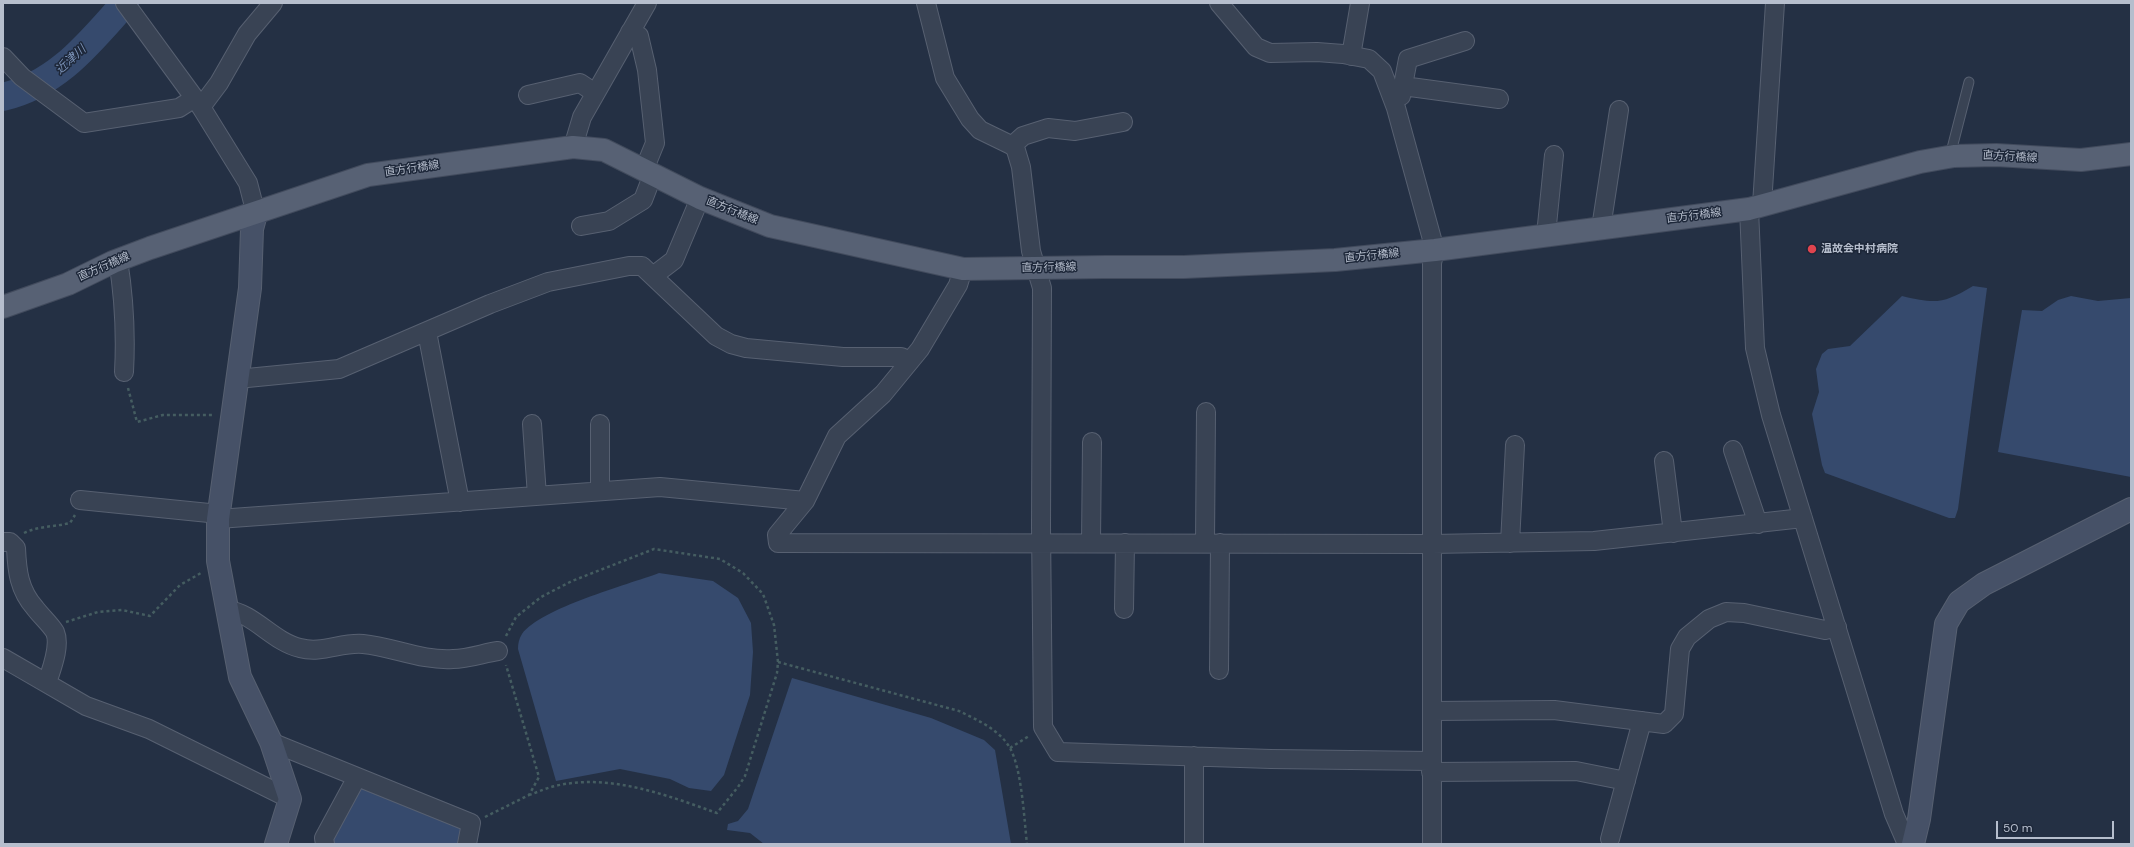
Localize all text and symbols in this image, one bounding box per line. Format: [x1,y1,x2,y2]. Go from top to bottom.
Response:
water label: 近津川 [53,43,89,77]
street label: 直方行橋線 [1982,149,2038,165]
street label: 直方行橋線 [384,159,440,179]
street label: 直方行橋線 [704,195,760,227]
street label: 直方行橋線 [1666,206,1722,226]
place label: 温故会中村病院 [1821,242,1898,256]
marker: 温故会中村病院 [1806,243,1818,255]
street label: 直方行橋線 [1344,247,1400,265]
street label: 直方行橋線 [76,250,132,284]
street label: 直方行橋線 [1021,261,1077,275]
scale bar [1998,813,2116,839]
text: 50 m [2003,820,2032,836]

